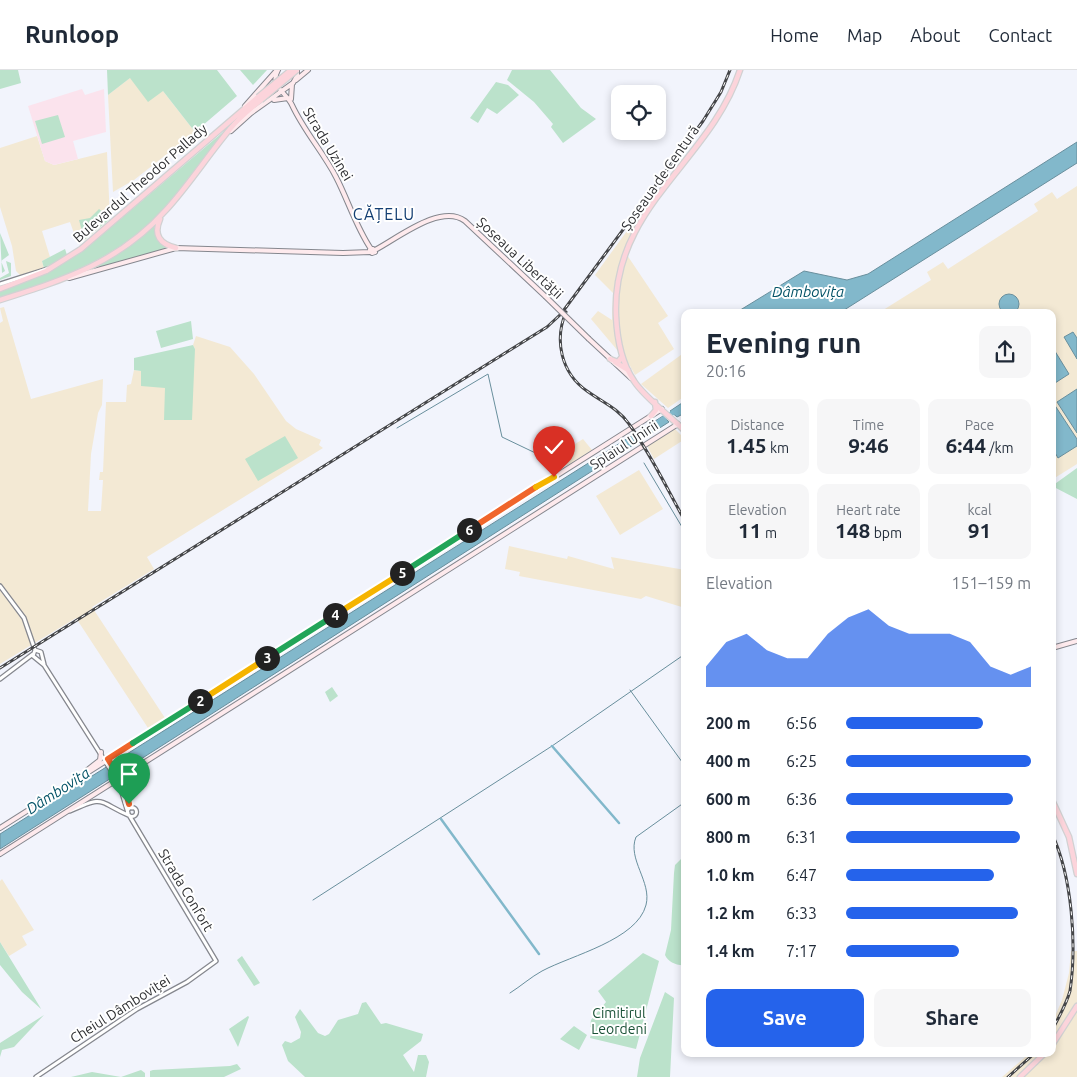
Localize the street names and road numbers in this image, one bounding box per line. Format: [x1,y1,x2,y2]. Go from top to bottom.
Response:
street label: Strada Uzinei [300,105,356,183]
street label: Bulevardul Theodor Pallady [70,120,210,246]
street label: Șoseaua de Centură [618,122,702,234]
street label: Șoseaua Libertății [474,214,566,302]
street label: Splaiul Unirii [587,417,661,473]
street label: Strada Confort [155,846,217,934]
street label: Cheiul Dâmboviței [67,972,173,1046]

